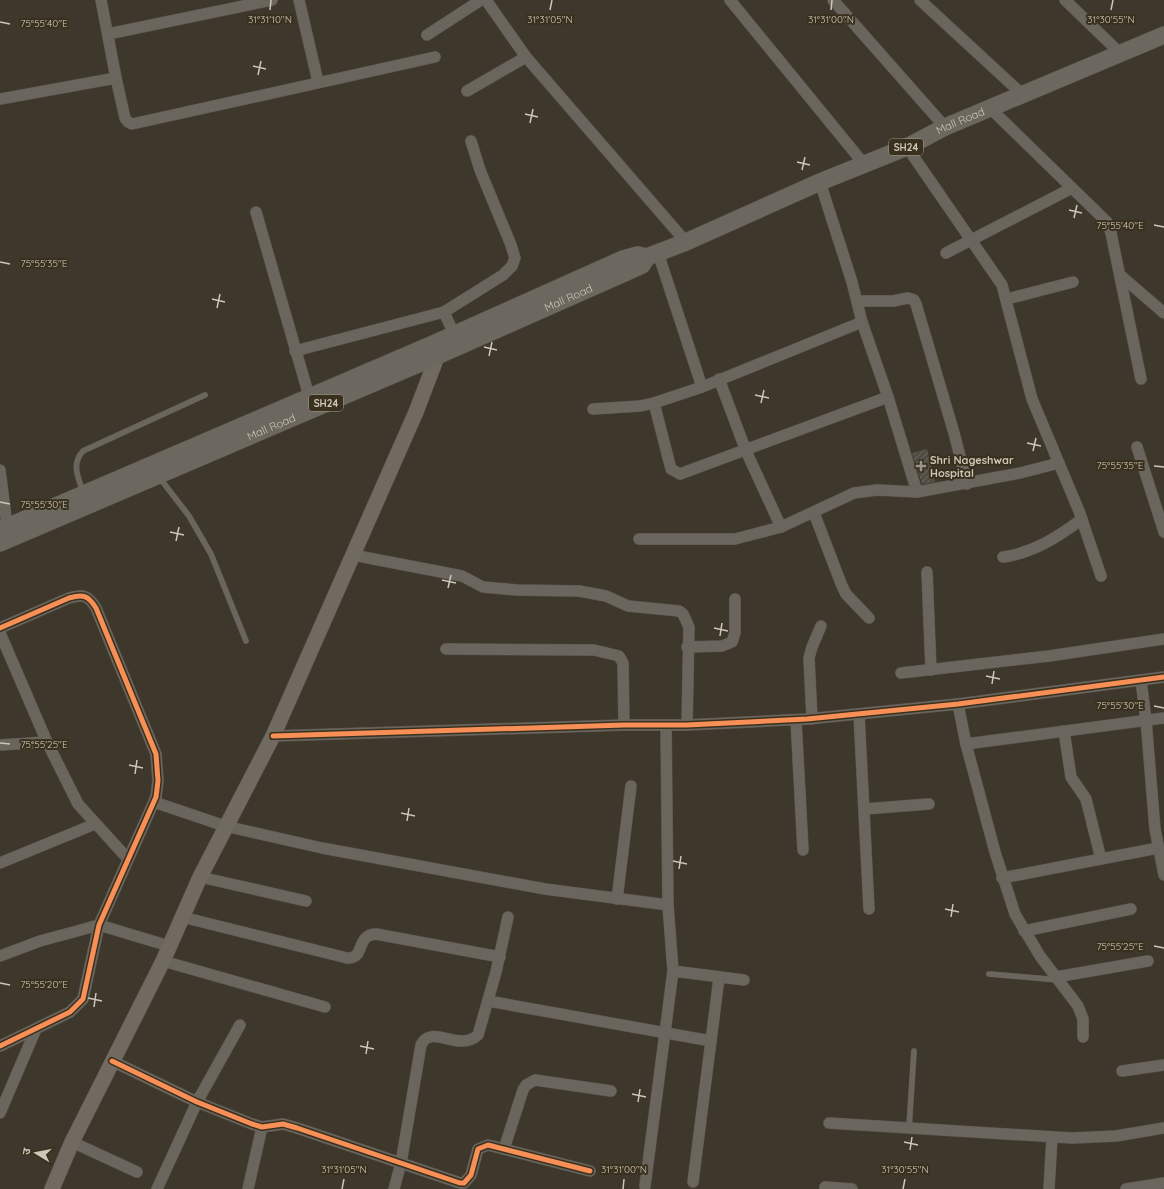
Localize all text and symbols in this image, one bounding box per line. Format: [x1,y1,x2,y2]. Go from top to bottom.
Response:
text: 31°31'10"N [248,13,292,26]
text: 31°31'05"N [527,13,573,26]
text: 31°31'00"N [808,13,854,26]
text: 31°30'55"N [1087,13,1135,26]
text: 75°55'40"E [20,17,68,30]
street label: Mall Road [934,104,987,137]
road number: SH24 [889,139,923,155]
text: 75°55'40"E [1096,219,1144,232]
text: 75°55'35"E [21,257,68,270]
street label: Mall Road [542,281,595,315]
road number: SH24 [309,395,343,411]
street label: Mall Road [245,410,297,443]
place label: Shri Nageshwar Hospital [930,453,1014,480]
text: 75°55'35"E [1097,459,1144,472]
marker: Shri Nageshwar Hospital [915,460,927,472]
text: 75°55'30"E [20,498,68,511]
text: 75°55'30"E [1096,699,1144,712]
text: 75°55'25"E [20,738,68,751]
text: 75°55'25"E [1096,940,1144,953]
text: 75°55'20"E [20,978,68,991]
north arrow [16,1133,56,1173]
text: उ [19,1146,34,1156]
text: 31°31'05"N [321,1163,367,1176]
text: 31°31'00"N [601,1163,647,1176]
text: 31°30'55"N [881,1163,929,1176]

